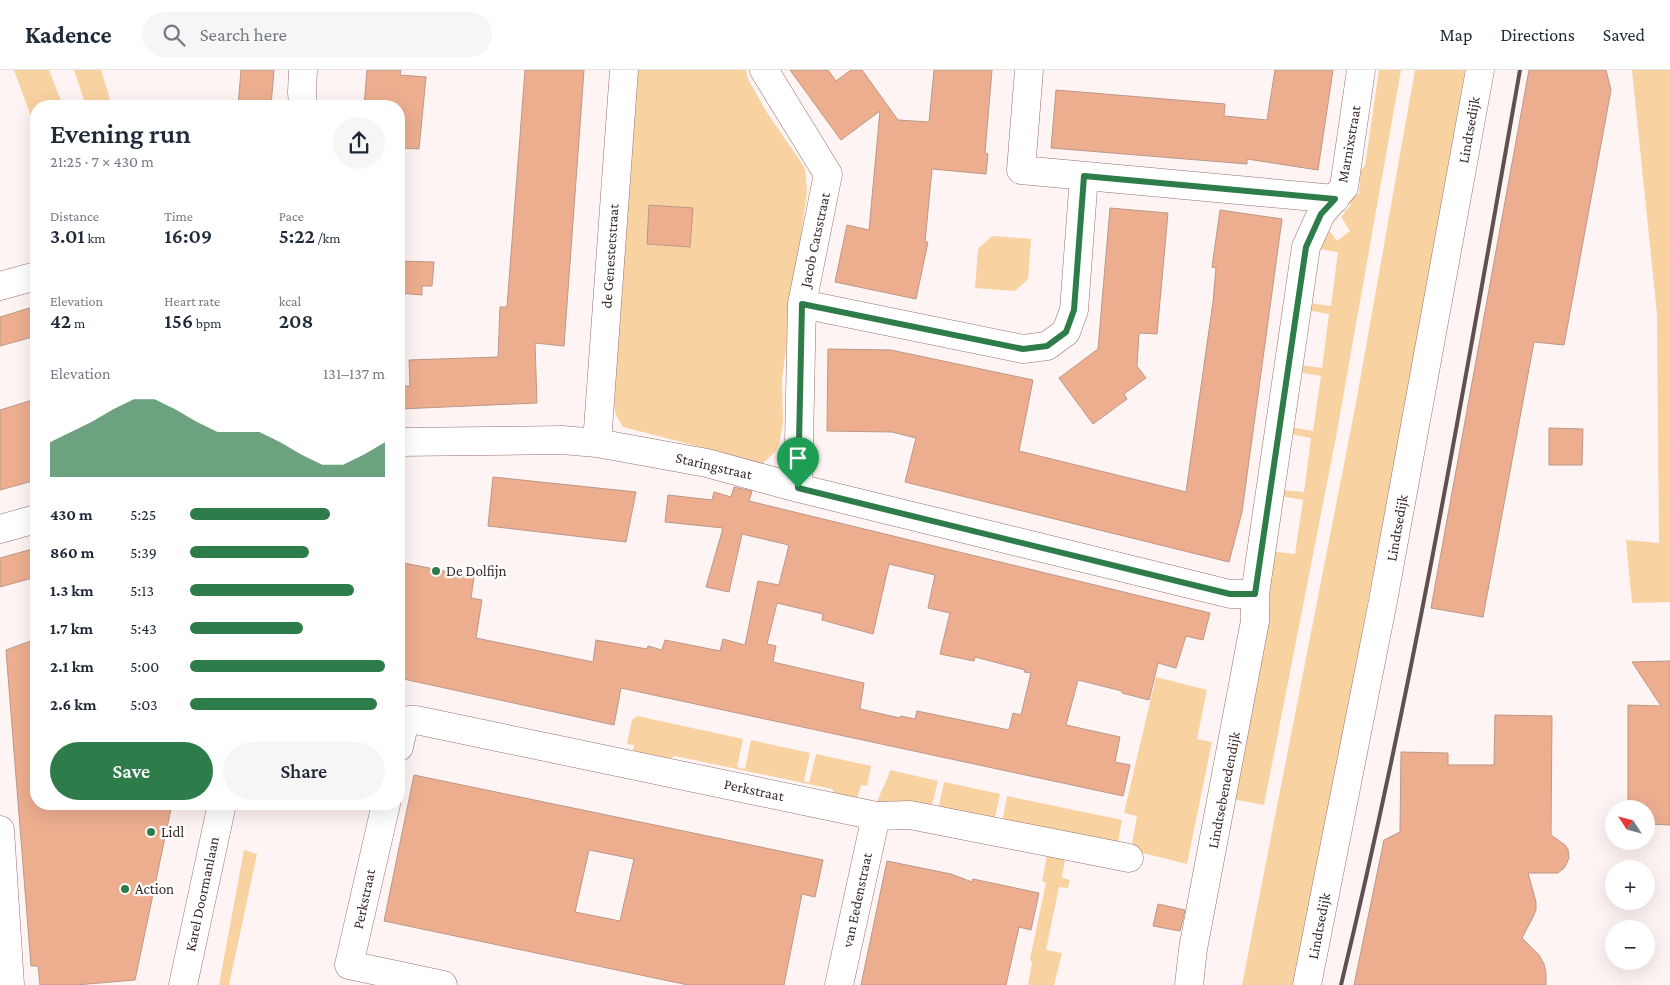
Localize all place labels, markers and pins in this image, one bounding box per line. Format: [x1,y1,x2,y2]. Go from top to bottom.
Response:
pin [777,437,819,488]
place label: De Dolfijn [446,563,507,580]
marker: De Dolfijn [430,565,442,577]
place label: Lidl [161,824,184,840]
marker: Lidl [145,826,157,838]
place label: Action [135,881,174,897]
marker: Action [119,883,131,895]

